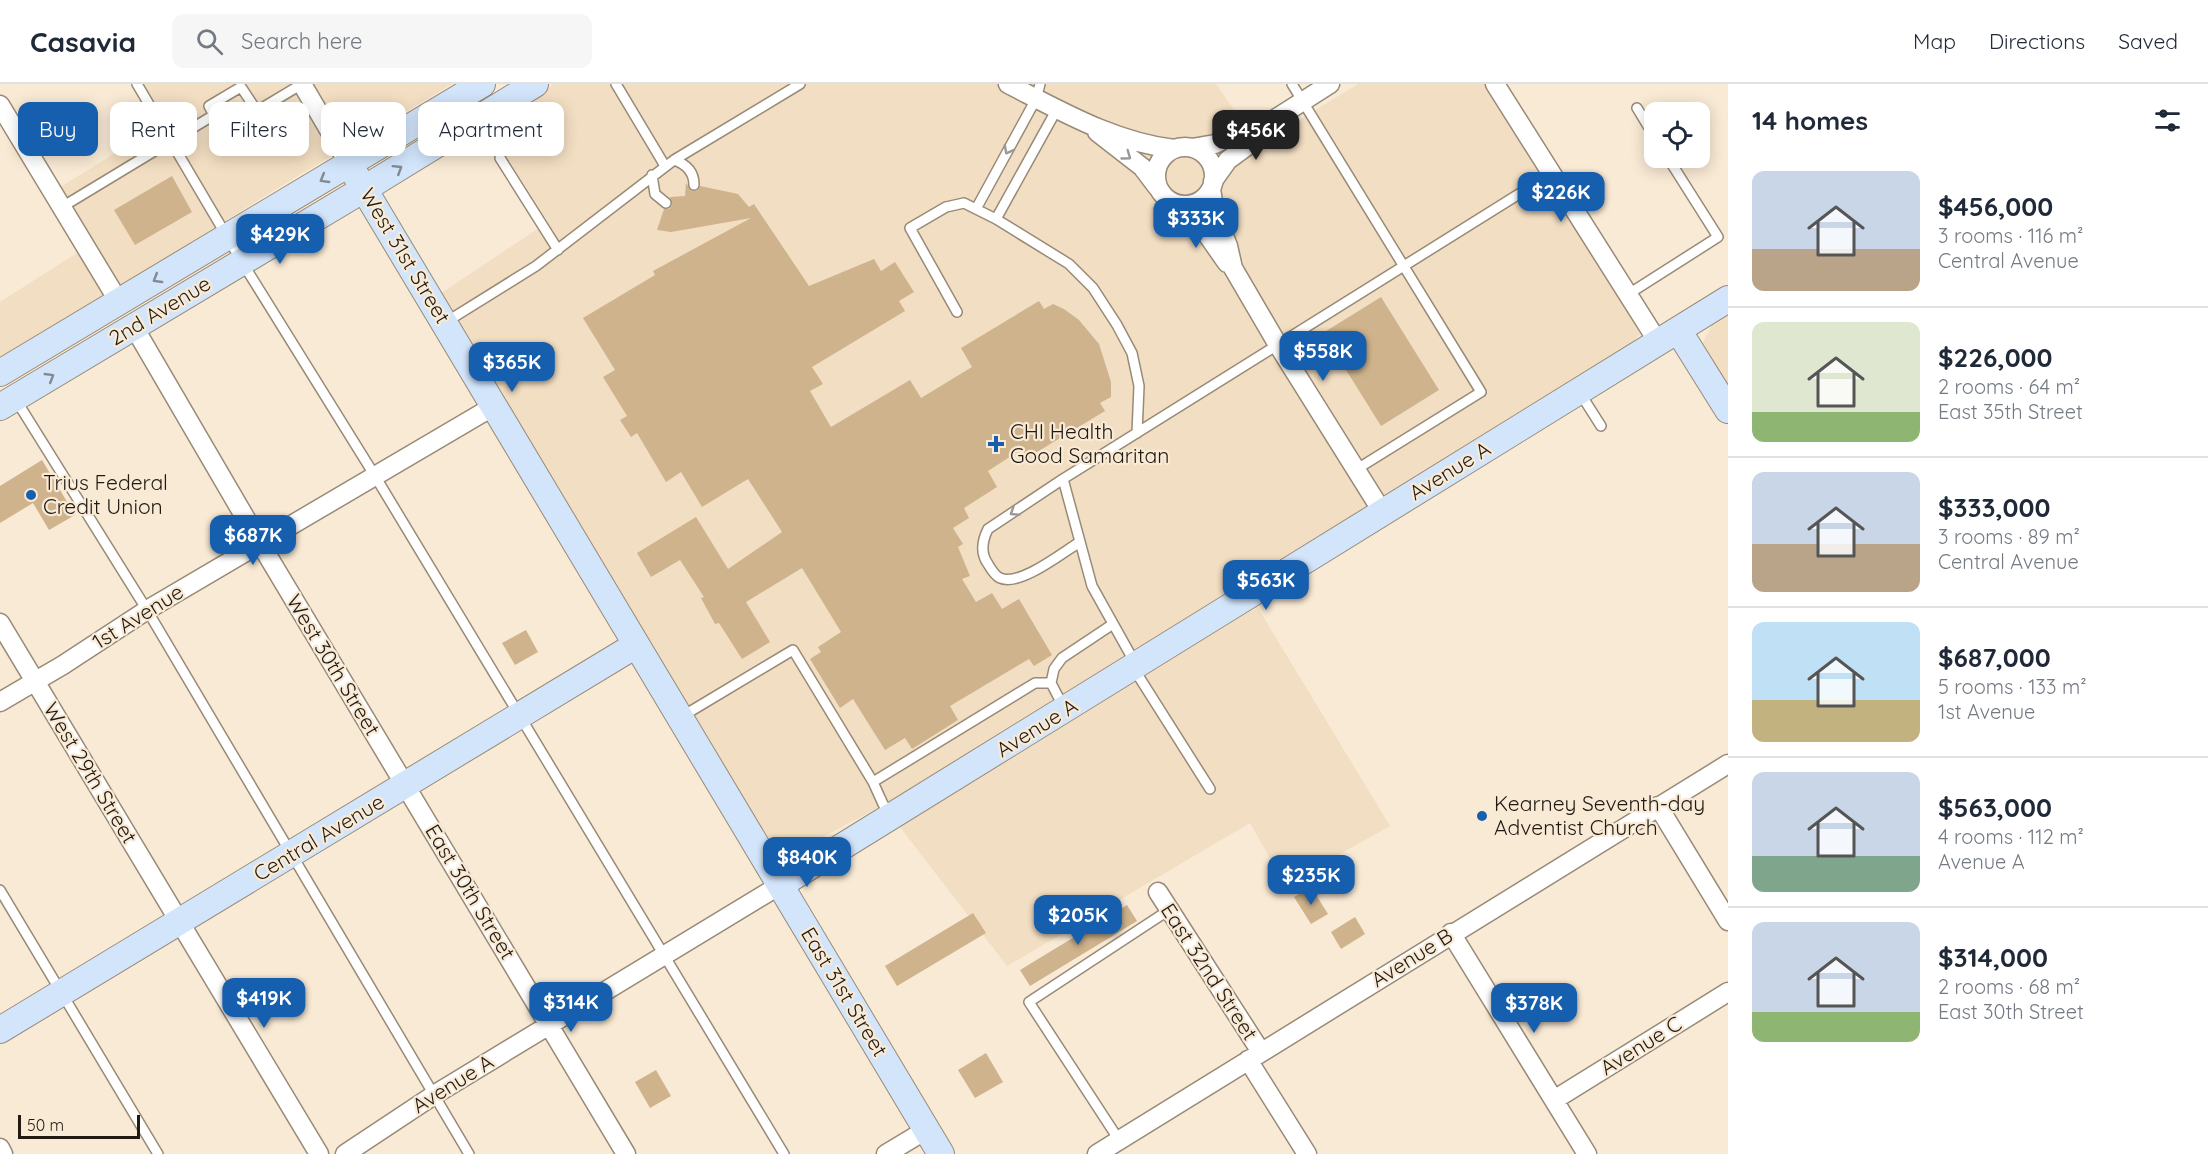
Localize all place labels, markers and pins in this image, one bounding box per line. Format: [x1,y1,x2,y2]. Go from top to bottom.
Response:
pin: $456K [1214,110,1298,161]
pin: $226K [1519,172,1603,223]
pin: $333K [1154,198,1238,249]
pin: $429K [238,214,322,265]
pin: $558K [1281,331,1365,382]
pin: $365K [470,342,554,393]
place label: CHI Health Good Samaritan [1010,418,1169,468]
marker: CHI Health Good Samaritan [987,435,1005,453]
place label: Trius Federal Credit Union [43,469,168,519]
marker: Trius Federal Credit Union [24,488,38,502]
pin: $687K [211,515,295,566]
pin: $563K [1224,560,1308,611]
place label: Kearney Seventh-day Adventist Church [1494,790,1705,840]
marker: Kearney Seventh-day Adventist Church [1475,809,1489,823]
pin: $840K [765,837,849,888]
pin: $235K [1269,855,1353,906]
pin: $205K [1036,895,1120,946]
pin: $419K [222,978,306,1029]
pin: $314K [529,982,613,1033]
pin: $378K [1492,983,1576,1034]

